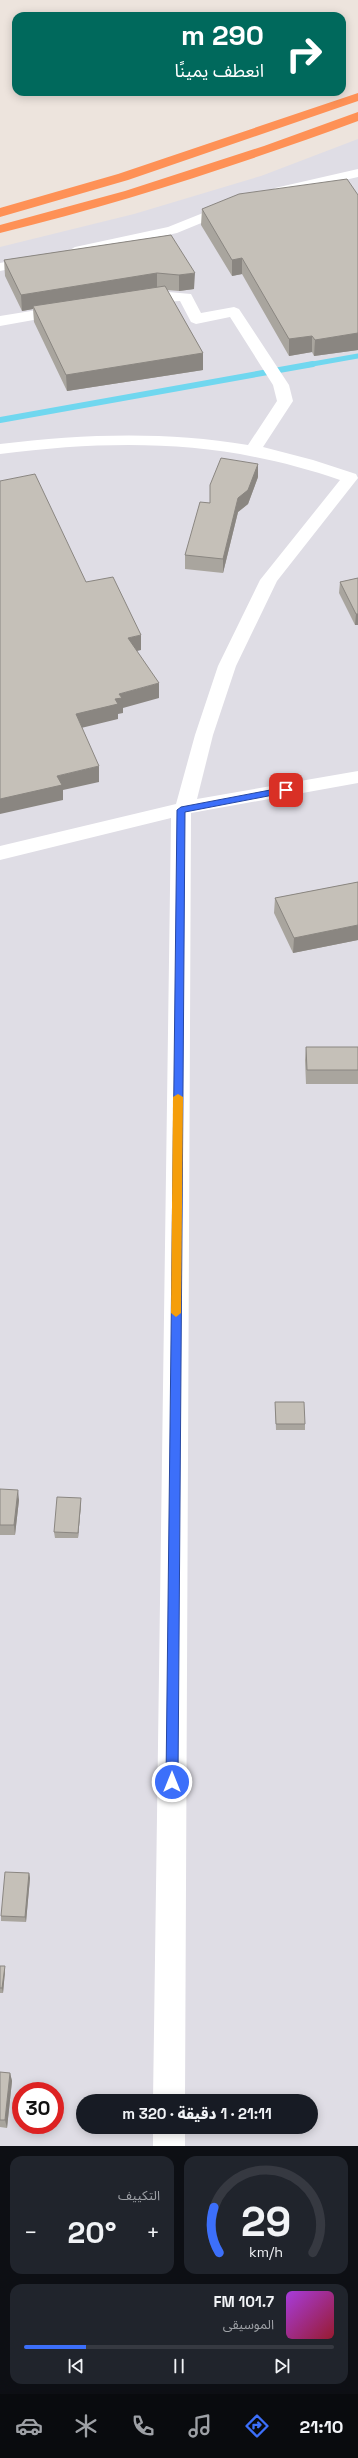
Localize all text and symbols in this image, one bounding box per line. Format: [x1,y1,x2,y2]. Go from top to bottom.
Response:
text: 290 m [181,17,264,53]
icon: right [278,28,330,80]
text: انعطف يمينًا [174,59,264,82]
pin [269,773,303,807]
icon: arrive [275,779,297,801]
position arrow [151,1761,193,1803]
speed limit sign: 30 [12,2082,64,2134]
text: 21:11 · 1 دقيقة · 320 m [122,2104,272,2123]
text: التكييف [118,2187,160,2204]
text: 29 [241,2195,291,2248]
text: 20° [67,2213,117,2252]
text: − [24,2218,38,2246]
text: + [146,2218,160,2246]
text: km/h [249,2243,283,2261]
text: 101.7 FM [213,2292,274,2311]
text: الموسيقى [223,2316,274,2333]
icon: previous [65,2355,87,2377]
icon: pause [168,2355,190,2377]
icon: next [271,2355,293,2377]
icon: car [15,2412,43,2440]
icon: climate [72,2412,100,2440]
icon: phone [129,2412,157,2440]
icon: music [186,2412,214,2440]
icon: directions [243,2412,271,2440]
text: 21:10 [300,2415,344,2438]

